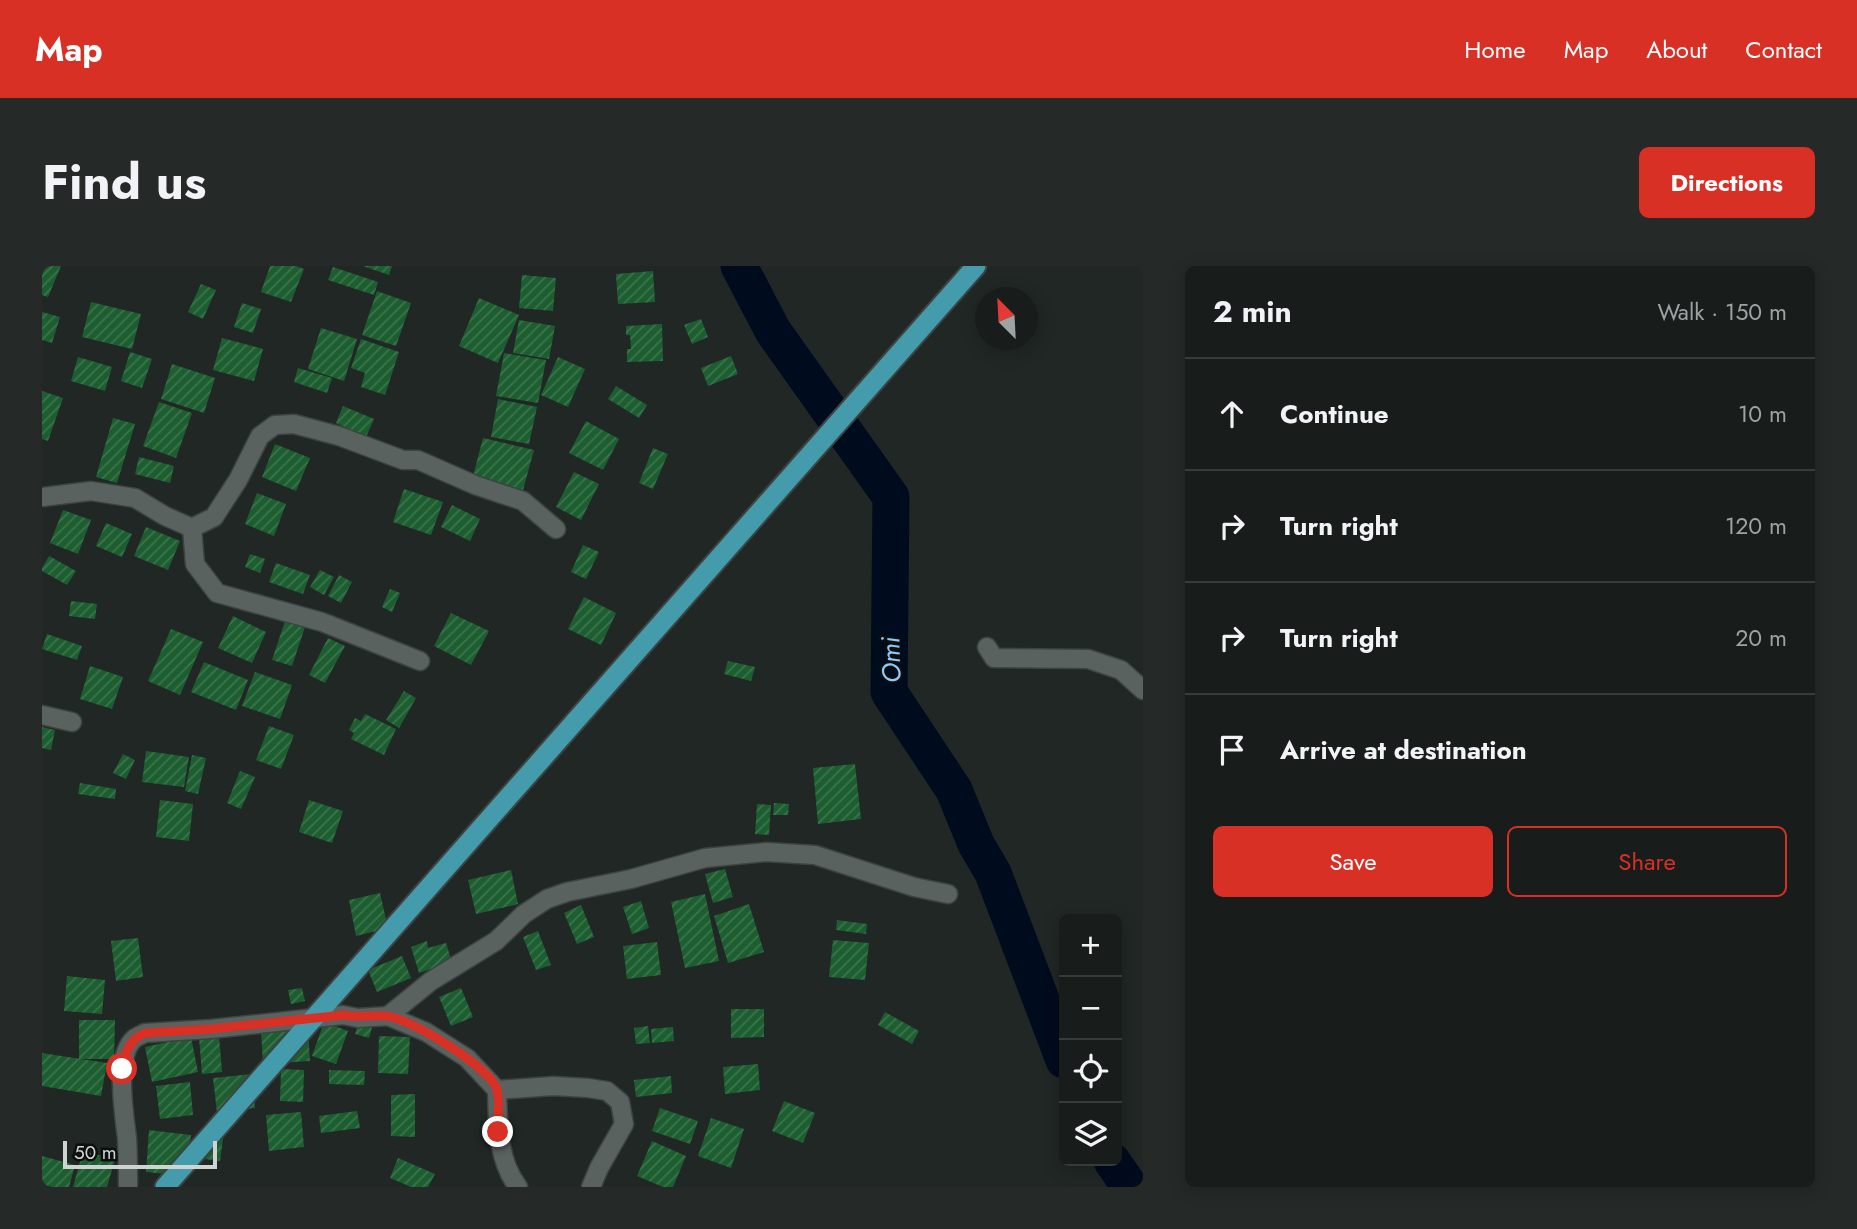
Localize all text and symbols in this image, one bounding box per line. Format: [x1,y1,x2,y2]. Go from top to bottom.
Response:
text: Map [35,26,103,73]
text: Home [1464,32,1526,67]
text: Map [1564,32,1608,67]
text: About [1646,32,1707,67]
text: Contact [1745,32,1822,67]
text: Find us [42,147,206,217]
button: Directions [1639,147,1815,218]
north arrow [975,287,1038,350]
text: 2 min [1213,290,1292,333]
text: Walk · 150 m [1657,295,1787,329]
icon: ahead [1213,395,1251,433]
text: Continue [1280,395,1389,433]
text: 10 m [1738,397,1787,431]
icon: right [1213,507,1251,545]
text: Turn right [1280,507,1398,545]
text: 120 m [1725,509,1787,543]
icon: right [1213,619,1251,657]
text: Turn right [1280,619,1398,657]
text: 20 m [1735,621,1787,655]
water label: Omi [871,636,911,684]
icon: arrive [1213,731,1251,769]
text: Arrive at destination [1280,731,1527,769]
button: Save [1213,826,1493,897]
button: Share [1507,826,1787,897]
map controls [1059,914,1122,1166]
button: + [1059,914,1122,977]
button: − [1059,977,1122,1040]
button: locate [1059,1040,1122,1103]
route start [106,1053,137,1084]
button: layers [1059,1103,1122,1166]
route end [482,1116,513,1147]
scale bar [63,1138,217,1170]
text: 50 m [74,1139,117,1166]

